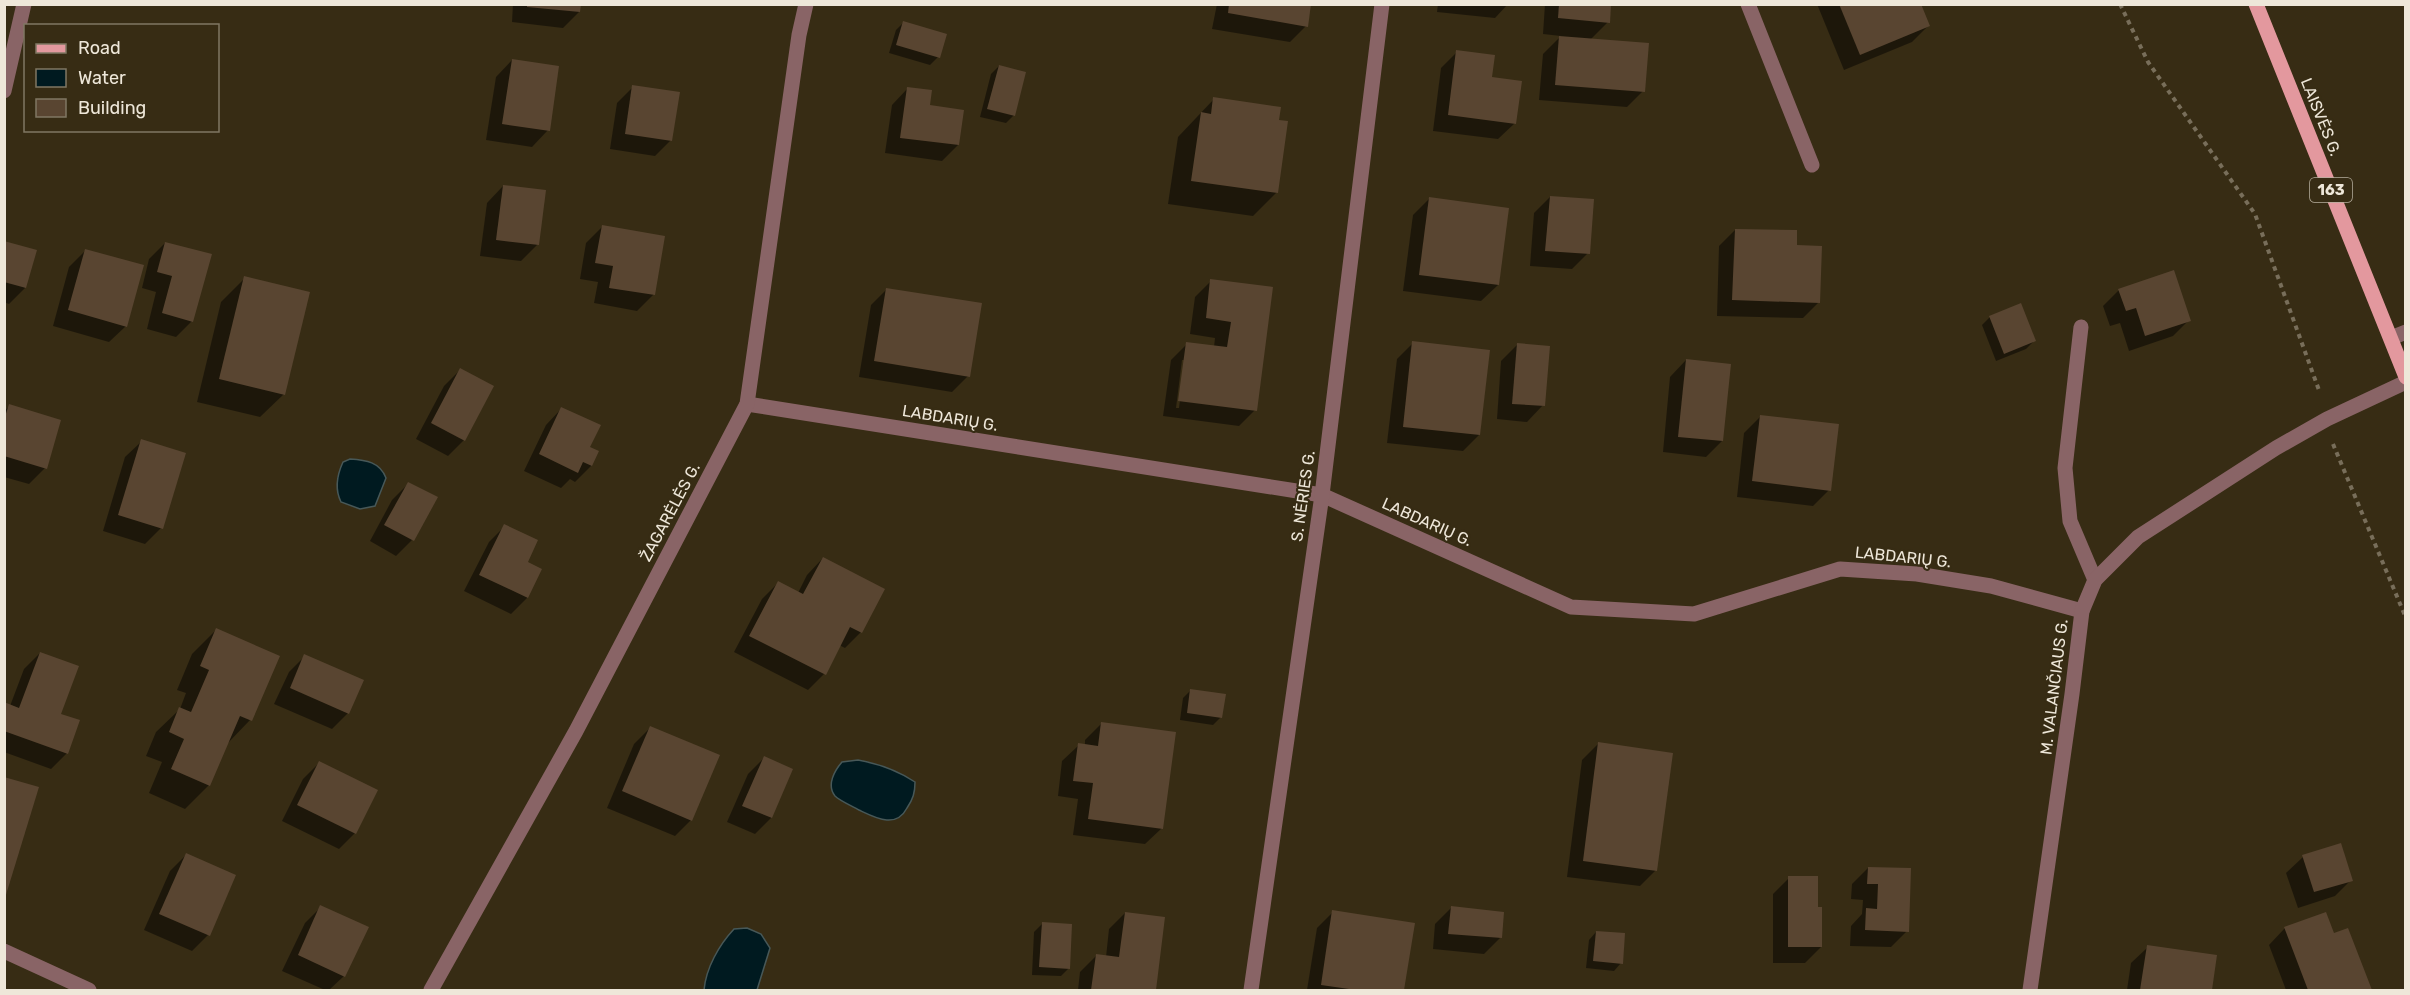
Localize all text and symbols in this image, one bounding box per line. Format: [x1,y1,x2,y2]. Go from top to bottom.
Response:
legend [24,24,219,132]
text: Road [78,37,121,59]
text: Water [78,67,126,89]
street label: LAISVĖS G. [2297,75,2345,159]
text: Building [78,97,146,119]
road number: 163 [2310,178,2352,202]
street label: LABDARIŲ G. [901,401,999,435]
street label: S. NĖRIES G. [1287,449,1319,543]
street label: ŽAGARĖLĖS G. [636,459,704,565]
street label: LABDARIŲ G. [1379,494,1475,550]
street label: LABDARIŲ G. [1854,543,1952,571]
street label: M. VALANČIAUS G. [2035,618,2072,756]

